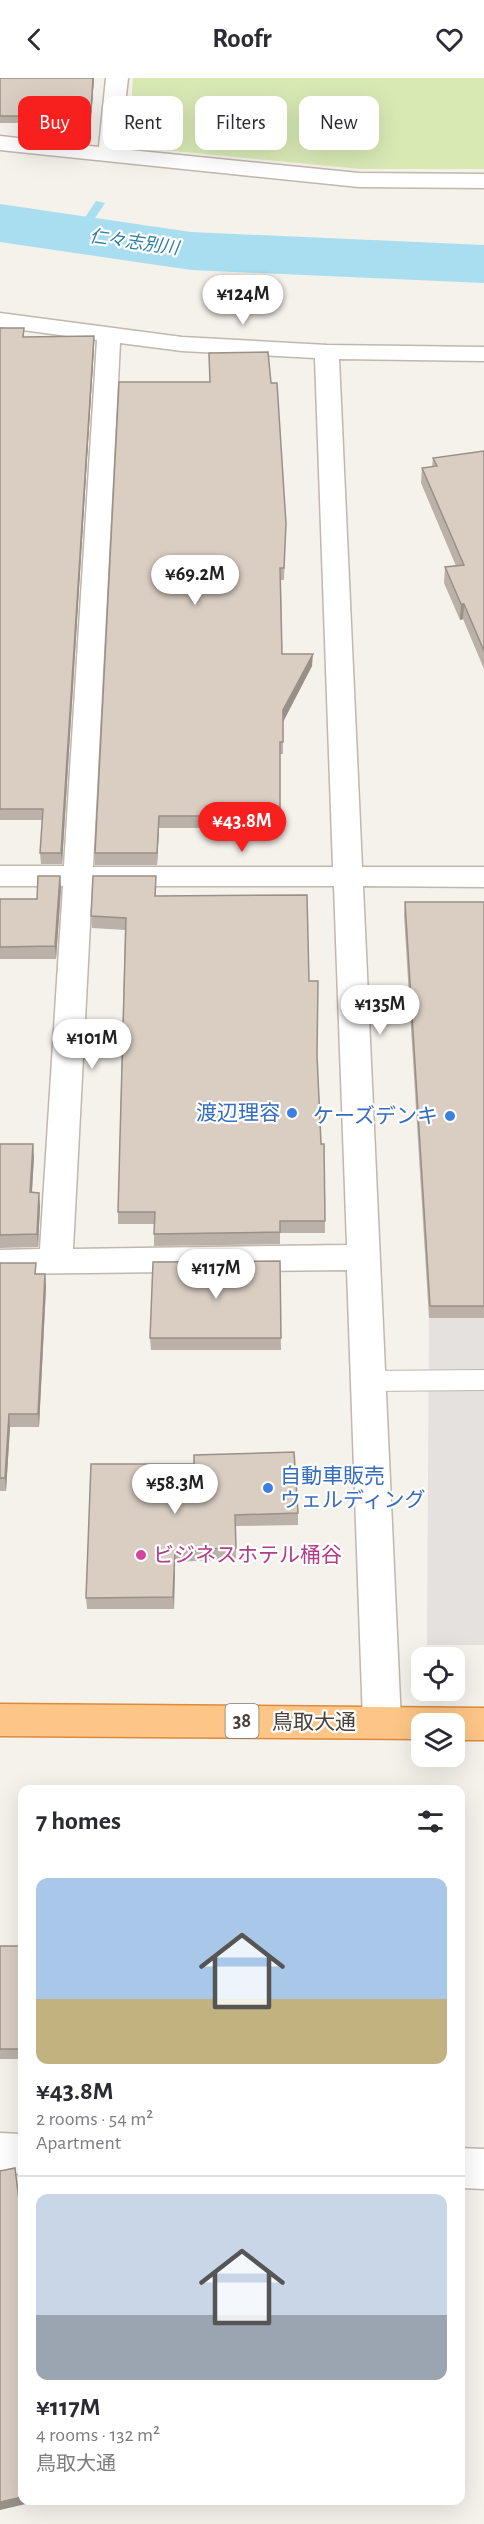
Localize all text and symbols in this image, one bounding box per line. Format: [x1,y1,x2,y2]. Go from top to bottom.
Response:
icon: back [18,23,51,56]
icon: heart [433,23,466,56]
text: Roofr [212,25,272,52]
chip: Buy [18,96,91,150]
chip: Rent [103,96,183,150]
chip: Filters [195,96,287,150]
chip: New [299,96,379,150]
water label: 仁々志別川 [88,226,182,258]
pin: ¥124M [201,275,285,326]
text: ¥124M [216,284,270,304]
pin: ¥69.2M [146,555,244,606]
text: ¥69.2M [165,564,225,584]
pin: ¥43.8M [193,802,291,853]
text: ¥43.8M [212,811,272,831]
pin: ¥135M [338,985,422,1036]
text: ¥135M [355,994,405,1014]
pin: ¥101M [50,1019,134,1070]
text: ¥101M [66,1028,118,1048]
place label: 渡辺理容 [196,1102,280,1124]
place label: ケーズデンキ [313,1104,438,1127]
marker: 渡辺理容 [285,1106,299,1120]
marker: ケーズデンキ [443,1109,457,1123]
pin: ¥117M [174,1249,258,1300]
text: ¥117M [191,1258,241,1278]
pin: ¥58.3M [126,1464,224,1515]
place label: 自動車販売 ウェルディング [280,1465,426,1511]
text: ¥58.3M [146,1473,204,1493]
marker: 自動車販売 ウェルディング [261,1481,275,1495]
place label: ビジネスホテル桶谷 [153,1544,342,1566]
marker: ビジネスホテル桶谷 [134,1548,148,1562]
map controls [411,1647,465,1767]
button: locate [411,1647,465,1701]
road number: 38 [226,1704,258,1738]
street label: 鳥取大通 [272,1711,356,1733]
button: layers [411,1713,465,1767]
icon: filters [414,1805,447,1838]
text: 7 homes [36,1808,121,1834]
icon: home [188,1917,296,2025]
text: ¥43.8M [36,2078,113,2104]
text: 2 rooms · 54 m² [36,2109,153,2129]
text: Apartment [36,2133,121,2153]
icon: home [188,2233,296,2341]
text: ¥117M [36,2394,100,2420]
text: 4 rooms · 132 m² [36,2425,160,2445]
text: 鳥取大通 [36,2454,116,2474]

